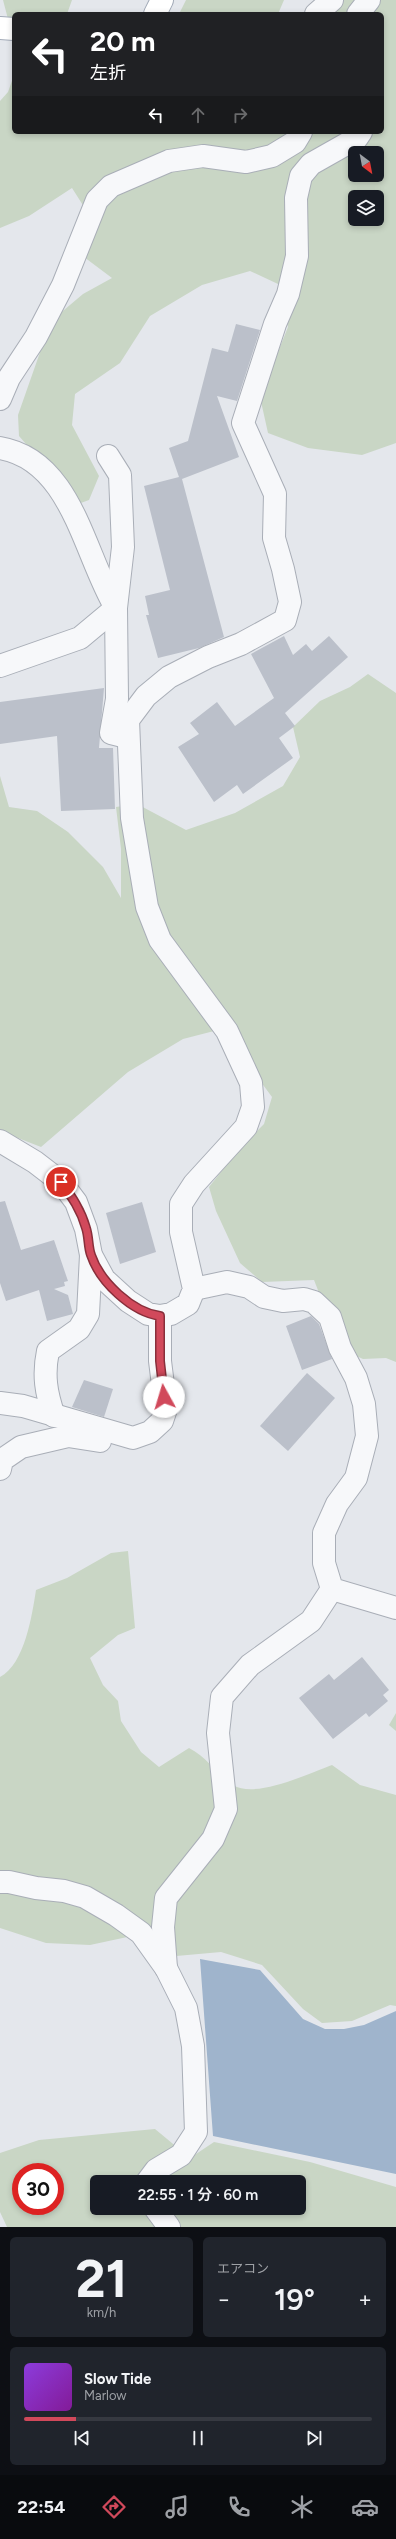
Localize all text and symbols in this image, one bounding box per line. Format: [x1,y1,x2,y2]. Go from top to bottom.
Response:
text: 20 m [90,24,155,58]
icon: left [24,28,76,80]
text: 左折 [90,62,126,84]
icon: left [145,104,167,126]
icon: ahead [187,104,209,126]
icon: right [229,104,251,126]
north arrow [348,146,384,182]
map controls [348,146,384,226]
button: layers [348,190,384,226]
pin [44,1165,78,1199]
icon: arrive [50,1171,72,1193]
position arrow [143,1376,185,1418]
speed limit sign: 30 [12,2163,64,2215]
text: 22:55 · 1 分 · 60 m [138,2186,258,2204]
text: 21 [75,2248,128,2310]
text: エアコン [217,2261,269,2276]
text: 19° [274,2281,315,2318]
text: − [217,2286,231,2313]
text: + [358,2286,372,2313]
text: km/h [87,2305,116,2320]
text: Slow Tide [84,2370,151,2388]
text: Marlow [84,2388,126,2403]
icon: previous [71,2427,93,2449]
icon: pause [187,2427,209,2449]
icon: next [303,2427,325,2449]
icon: directions [100,2493,128,2521]
icon: music [163,2493,191,2521]
icon: phone [225,2493,253,2521]
icon: climate [288,2493,316,2521]
icon: car [351,2493,379,2521]
text: 22:54 [17,2496,65,2518]

